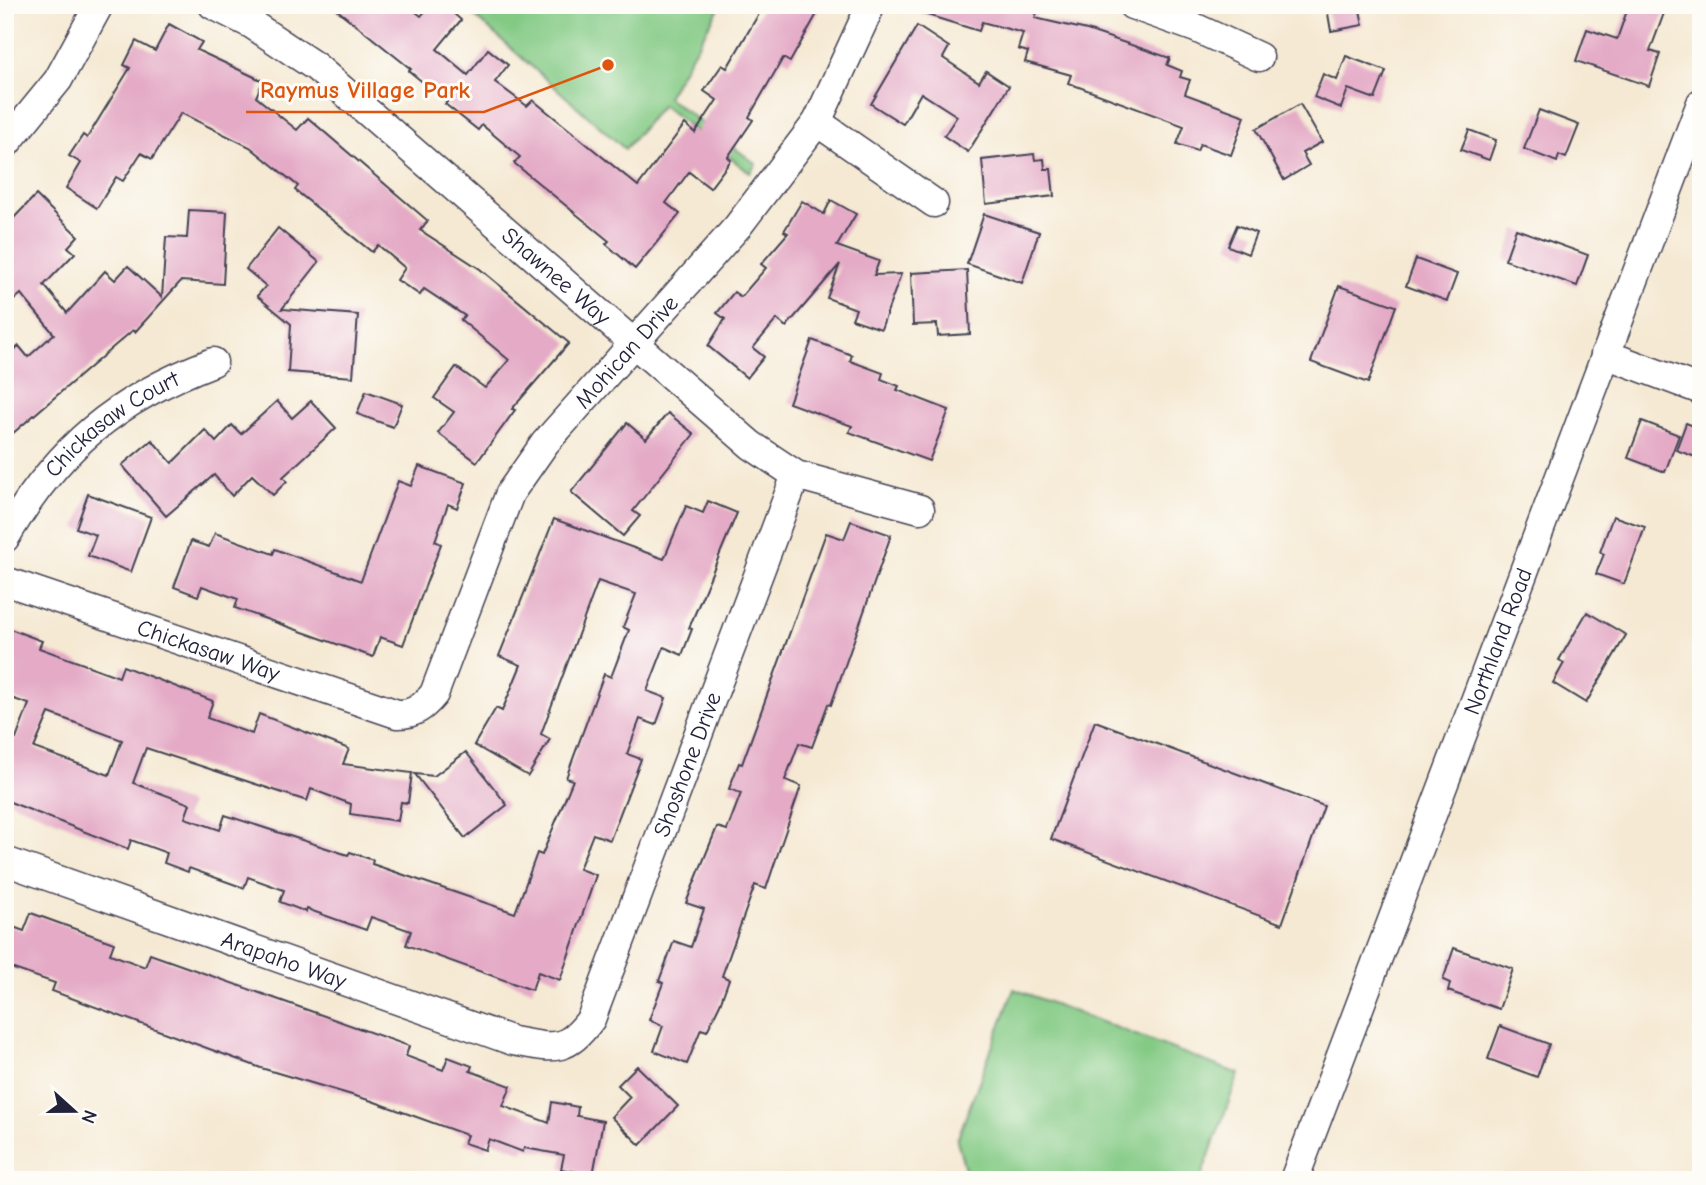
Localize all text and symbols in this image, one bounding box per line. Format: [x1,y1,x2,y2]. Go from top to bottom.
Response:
callout: Raymus Village Park [246,67,484,112]
text: Raymus Village Park [260,76,470,104]
street label: Shawnee Way [496,222,616,331]
street label: Mohican Drive [569,290,684,414]
street label: Chickasaw Court [39,365,184,483]
street label: Northland Road [1458,564,1538,718]
street label: Chickasaw Way [134,614,284,687]
street label: Shoshone Drive [648,688,727,841]
street label: Arapaho Way [218,926,351,995]
north arrow [38,1076,108,1146]
text: N [76,1107,101,1126]

